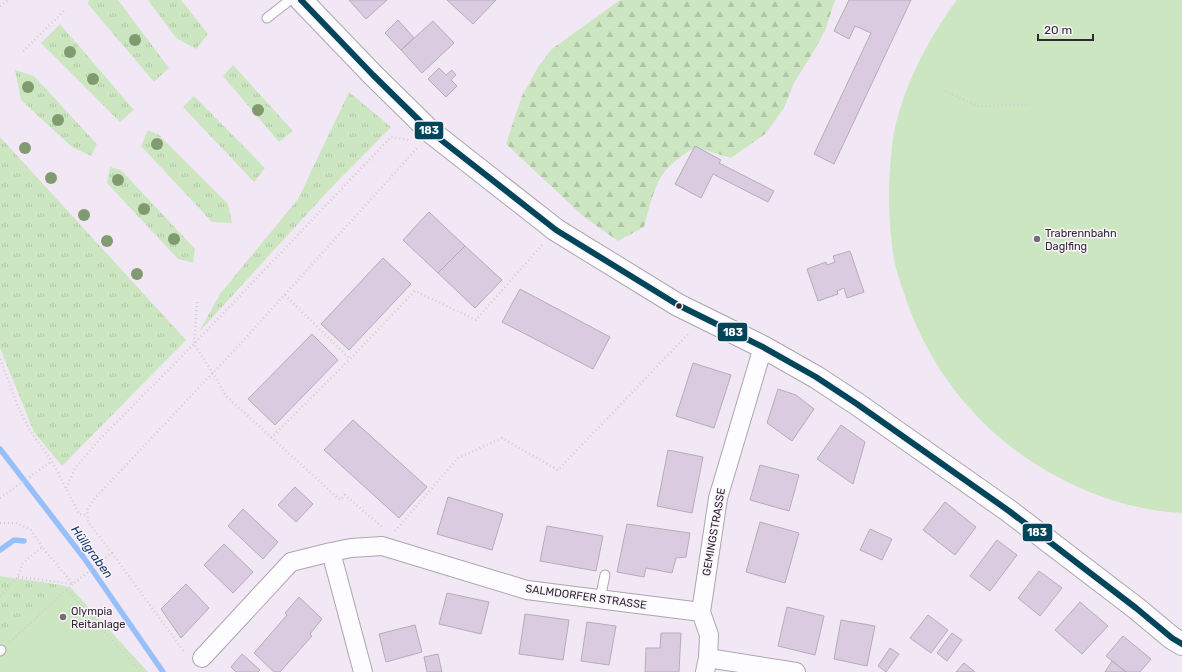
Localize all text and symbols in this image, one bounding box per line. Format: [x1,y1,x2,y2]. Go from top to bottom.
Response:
scale bar [1038,16,1093,42]
text: 20 m [1044,23,1072,37]
line badge: 183 [414,121,444,140]
text: 183 [419,124,439,137]
place label: Trabrennbahn Daglfing [1045,227,1117,253]
marker: Trabrennbahn Daglfing [1032,234,1042,244]
unlabelled marker [674,301,684,311]
line badge: 183 [717,322,748,342]
text: 183 [723,326,743,339]
street label: GEMINGSTRASSE [700,487,728,577]
water label: Hüllgraben [68,523,116,581]
line badge: 183 [1022,523,1053,542]
text: 183 [1027,526,1047,539]
street label: SALMDORFER STRASSE [525,582,648,612]
place label: Olympia Reitanlage [71,605,125,631]
marker: Olympia Reitanlage [58,612,68,622]

